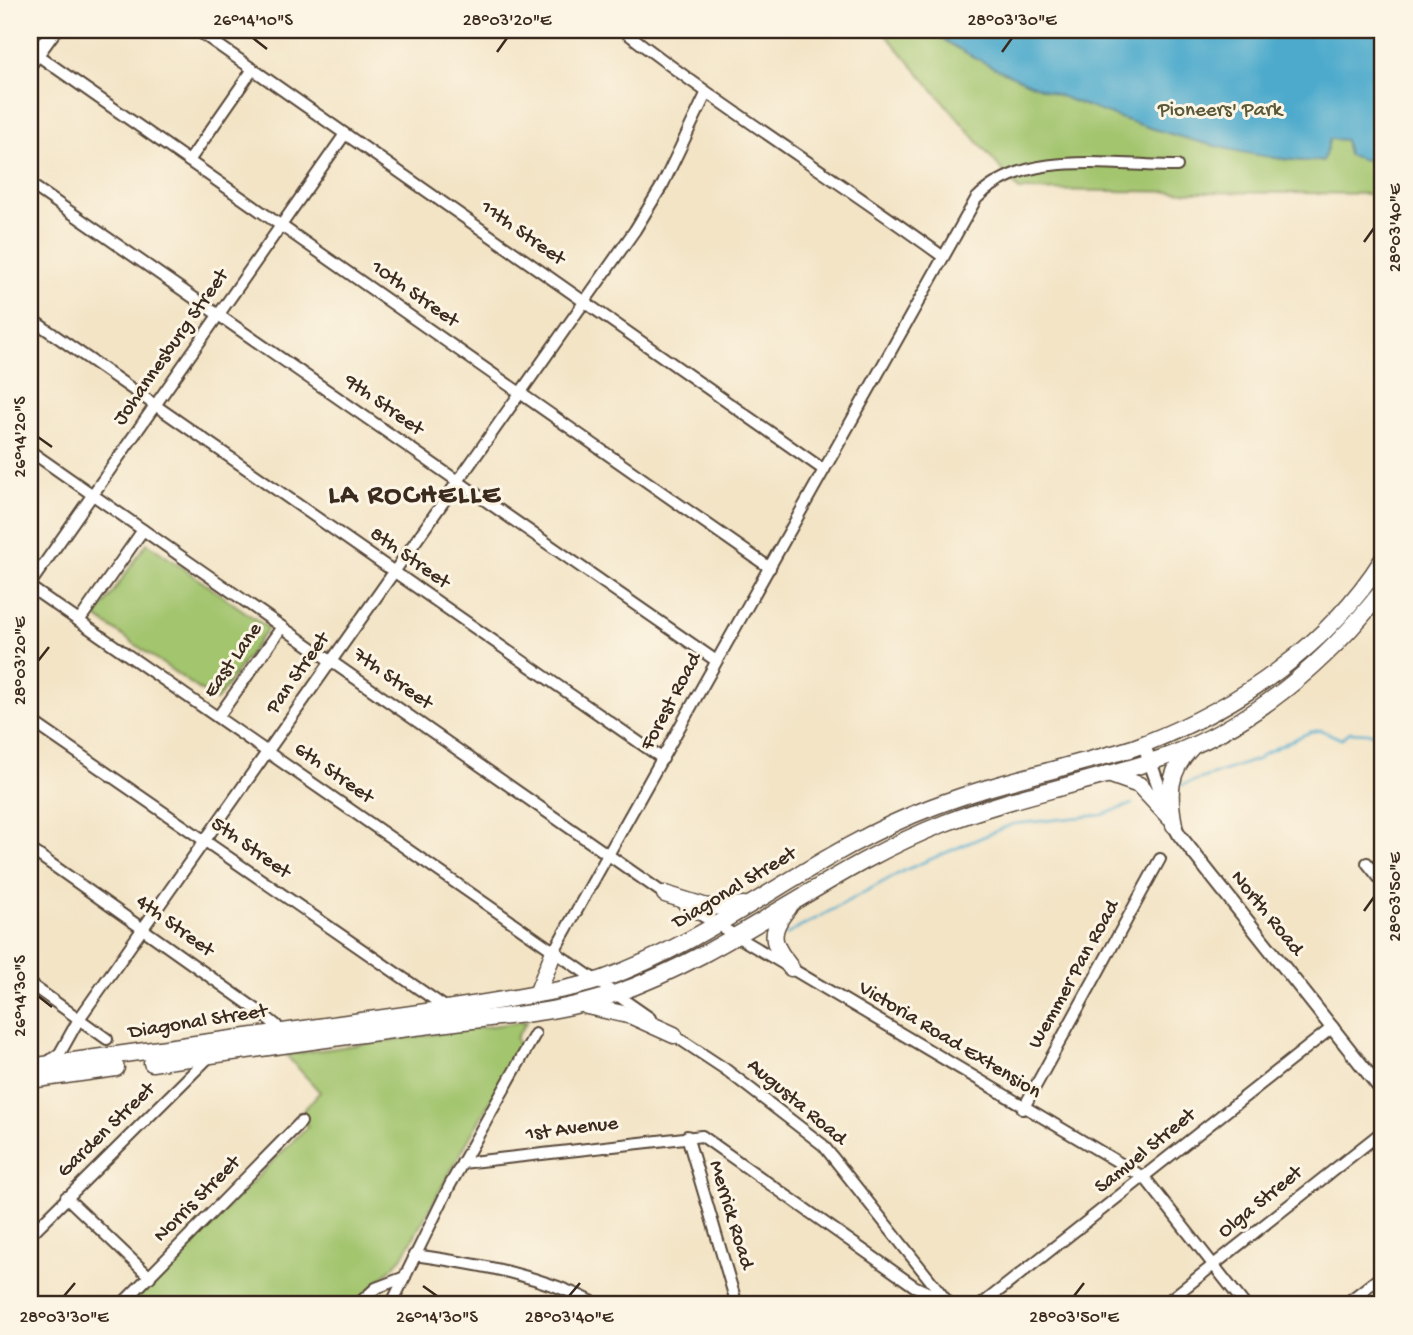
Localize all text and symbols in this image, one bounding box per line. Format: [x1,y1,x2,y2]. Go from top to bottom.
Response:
text: 26°14'10"S [213,11,294,32]
text: 28°03'20"E [463,11,552,32]
text: 28°03'30"E [967,11,1057,32]
park label: Pioneers' Park [1157,99,1285,124]
text: 28°03'40"E [1386,183,1407,272]
street label: 11th Street [474,195,571,274]
street label: 10th Street [365,255,465,336]
street label: Johannesburg Street [109,263,237,431]
street label: 9th Street [338,369,430,444]
text: 26°14'20"S [11,396,32,478]
district label: LA ROCHELLE [328,480,502,513]
street label: 8th Street [364,522,456,597]
text: 28°03'20"E [11,616,32,705]
street label: East Lane [199,618,270,703]
street label: Pan Street [261,626,338,721]
street label: 7th Street [346,643,439,718]
street label: Forest Road [635,647,709,756]
street label: 6th Street [288,738,380,812]
street label: 5th Street [205,812,297,887]
street label: Diagonal Street [667,841,804,937]
text: 28°03'50"E [1386,852,1407,942]
street label: North Road [1224,866,1309,963]
street label: 4th Street [130,890,220,965]
street label: Wemmer Pan Road [1024,895,1127,1054]
text: 26°14'30"S [11,954,32,1037]
street label: Victoria Road Extension [852,976,1045,1106]
street label: Diagonal Street [125,999,271,1047]
street label: Augusta Road [741,1054,852,1153]
street label: Garden Street [53,1076,163,1184]
street label: Samuel Street [1090,1102,1203,1200]
street label: 1st Avenue [523,1112,621,1148]
street label: Norris Street [149,1150,248,1249]
street label: Merrick Road [702,1158,759,1274]
street label: Olga Street [1214,1160,1310,1245]
text: 28°03'30"E [19,1308,109,1329]
text: 26°14'30"S [396,1308,479,1329]
text: 28°03'40"E [525,1308,614,1329]
text: 28°03'50"E [1029,1308,1119,1329]

